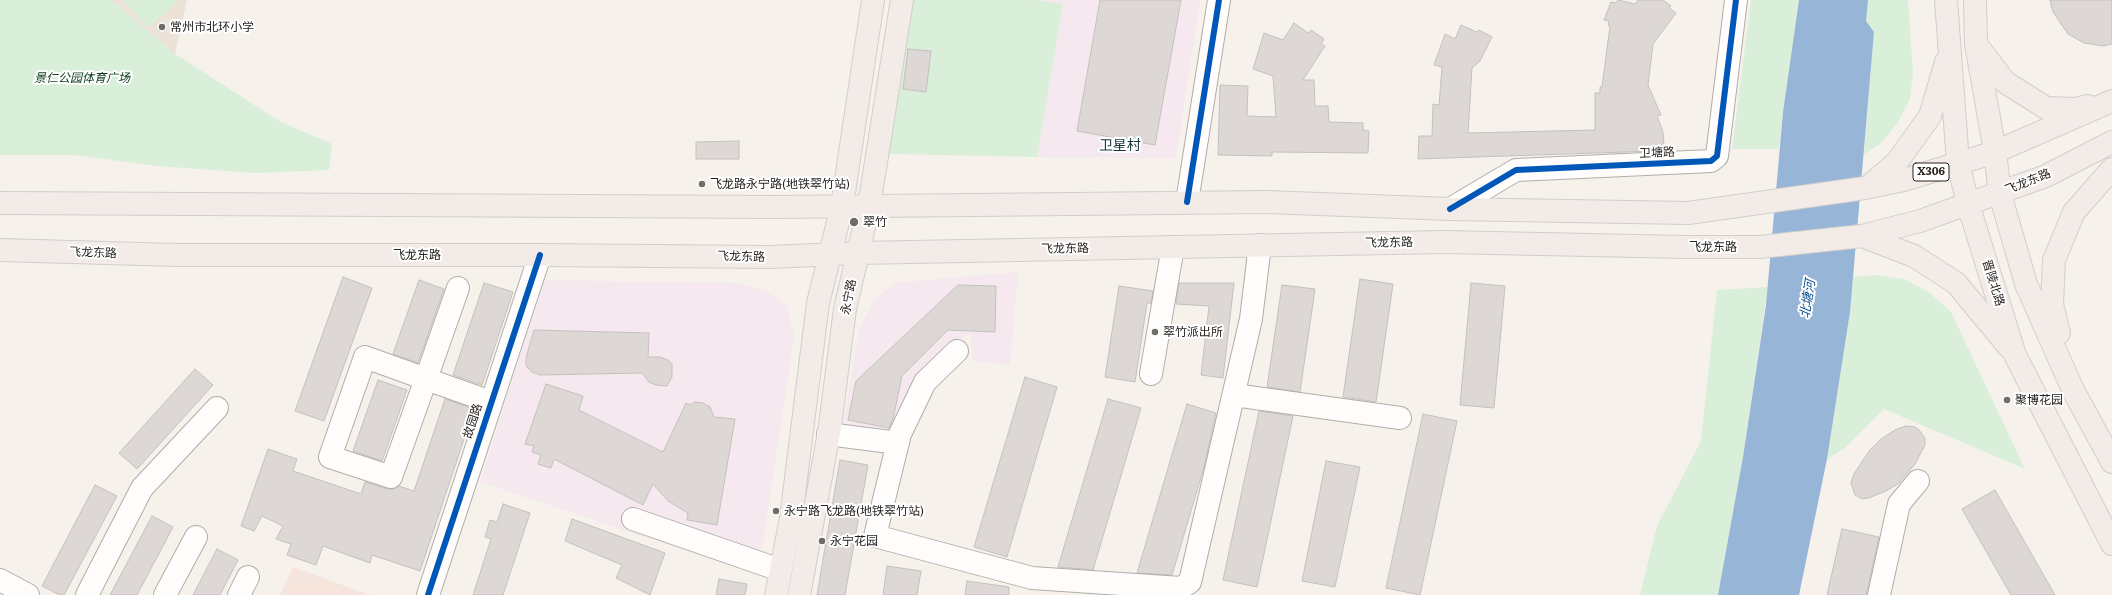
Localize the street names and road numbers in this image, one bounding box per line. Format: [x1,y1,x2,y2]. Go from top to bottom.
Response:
street label: 卫塘路 [1639,145,1675,161]
road number: X306 [1913,163,1949,181]
street label: 飞龙东路 [2003,166,2053,198]
street label: 飞龙东路 [1365,235,1413,251]
street label: 飞龙东路 [1689,240,1737,254]
street label: 飞龙东路 [1041,241,1089,257]
street label: 飞龙东路 [69,245,117,261]
street label: 飞龙东路 [393,248,441,262]
street label: 飞龙东路 [717,249,765,265]
street label: 晋陵北路 [1979,258,2007,308]
street label: 永宁路 [838,278,860,316]
street label: 故园路 [461,402,485,440]

